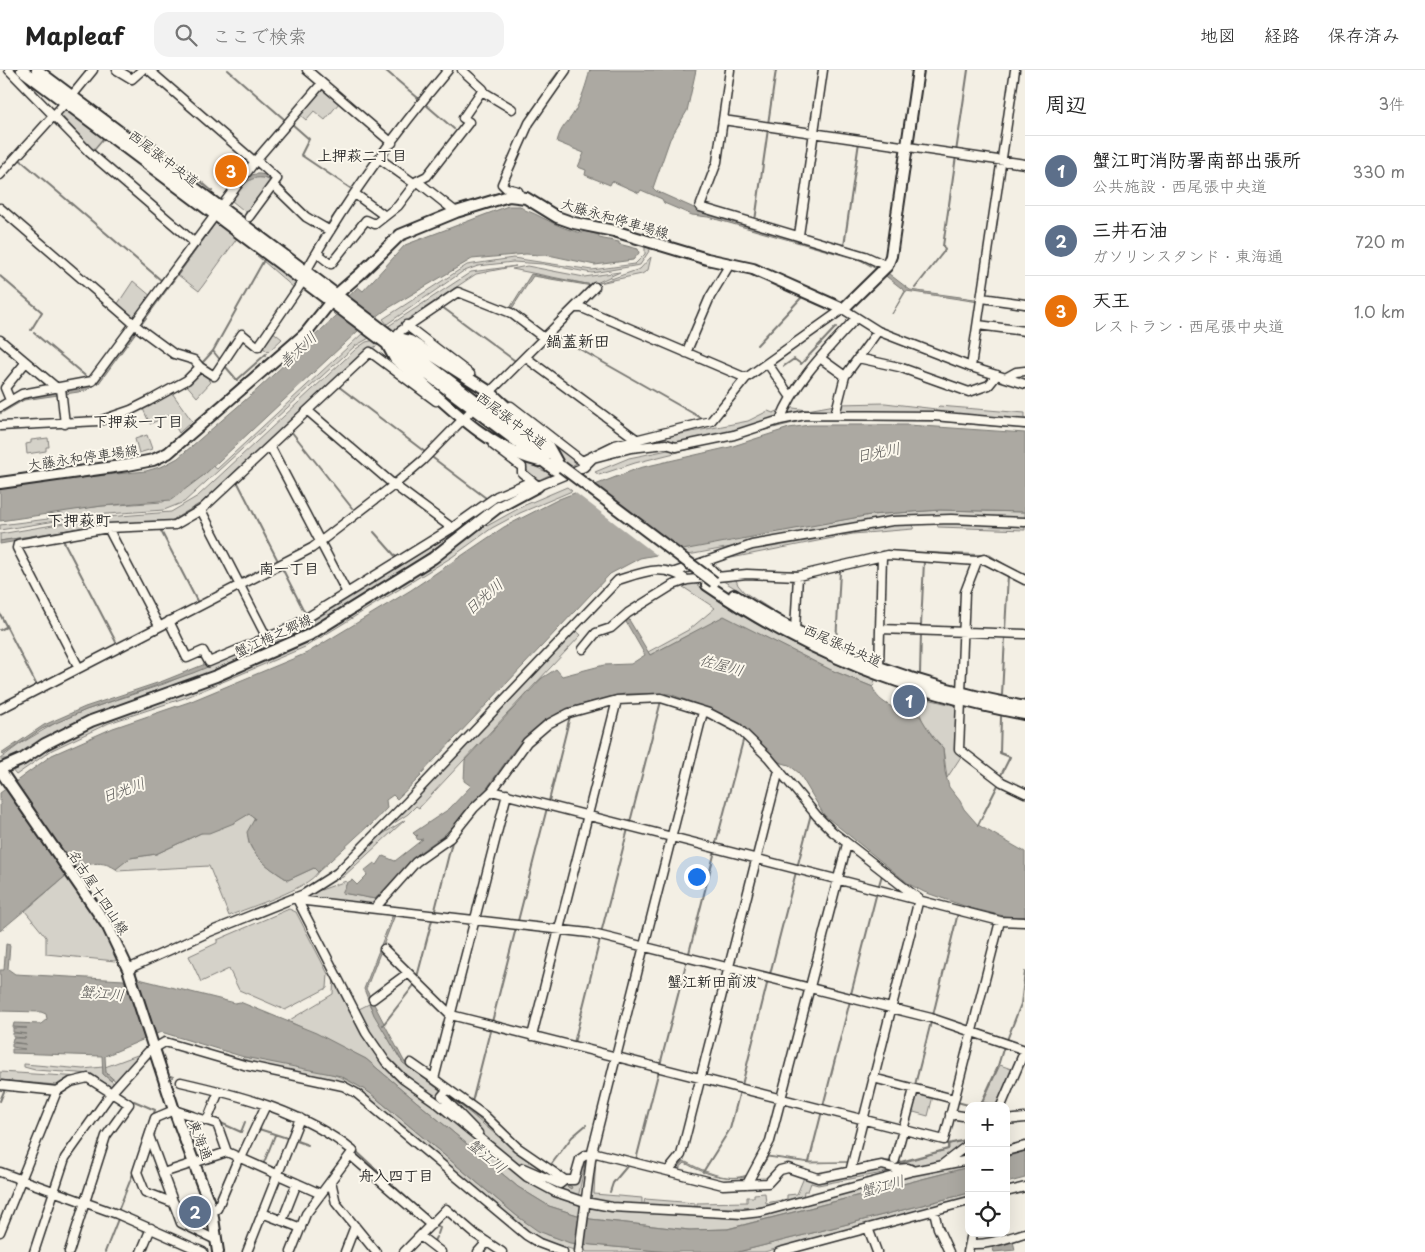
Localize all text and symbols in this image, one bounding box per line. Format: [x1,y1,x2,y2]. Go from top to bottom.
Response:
search box [154,12,504,57]
text: Mapleaf [25,17,124,53]
icon: search [172,21,200,49]
text: ここで検索 [212,21,307,49]
text: 地図 [1200,21,1236,48]
text: 経路 [1264,21,1300,48]
text: 保存済み [1328,21,1400,48]
text: 周辺 [1045,87,1087,119]
text: 3件 [1378,91,1405,115]
street label: 西尾張中央道 [124,124,204,192]
district label: 上押萩二丁目 [317,143,407,166]
text: 蟹江町消防署南部出張所 [1092,145,1301,173]
pin: 3 [215,152,247,190]
text: 1 [1057,159,1065,183]
text: 330 m [1352,159,1405,183]
text: 公共施設 · 西尾張中央道 [1092,173,1267,197]
street label: 大藤永和停車場線 [558,192,672,244]
text: 三井石油 [1092,215,1168,243]
text: 2 [1055,229,1067,253]
text: 720 m [1355,229,1405,253]
text: ガソリンスタンド · 東海通 [1092,243,1283,267]
text: 天王 [1092,285,1130,313]
text: 3 [1056,299,1066,323]
text: 1.0 km [1354,299,1405,323]
text: レストラン · 西尾張中央道 [1092,313,1284,337]
water label: 善太川 [273,325,321,373]
district label: 鍋蓋新田 [546,328,610,352]
street label: 西尾張中央道 [472,386,552,454]
district label: 下押萩一丁目 [93,409,183,432]
water label: 日光川 [854,435,902,467]
street label: 大藤永和停車場線 [26,439,140,475]
district label: 下押萩町 [47,507,111,531]
district label: 南一丁目 [259,556,319,579]
water label: 日光川 [458,573,508,619]
street label: 蟹江梅之郷線 [230,608,316,662]
street label: 西尾張中央道 [800,618,886,672]
water label: 佐屋川 [697,647,747,681]
pin: 1 [893,682,925,720]
water label: 日光川 [98,770,148,808]
street label: 名古屋十四山線 [64,845,134,939]
your location [684,864,710,890]
district label: 蟹江新田前波 [667,969,757,992]
water label: 蟹江川 [79,979,125,1005]
map controls [965,1102,1010,1237]
button: + [965,1102,1010,1147]
street label: 東海通 [184,1117,218,1163]
water label: 蟹江川 [463,1132,513,1178]
button: − [965,1147,1010,1192]
district label: 舟入四丁目 [358,1163,434,1186]
water label: 蟹江川 [857,1168,907,1202]
button: locate [965,1192,1010,1237]
pin: 2 [179,1193,211,1231]

